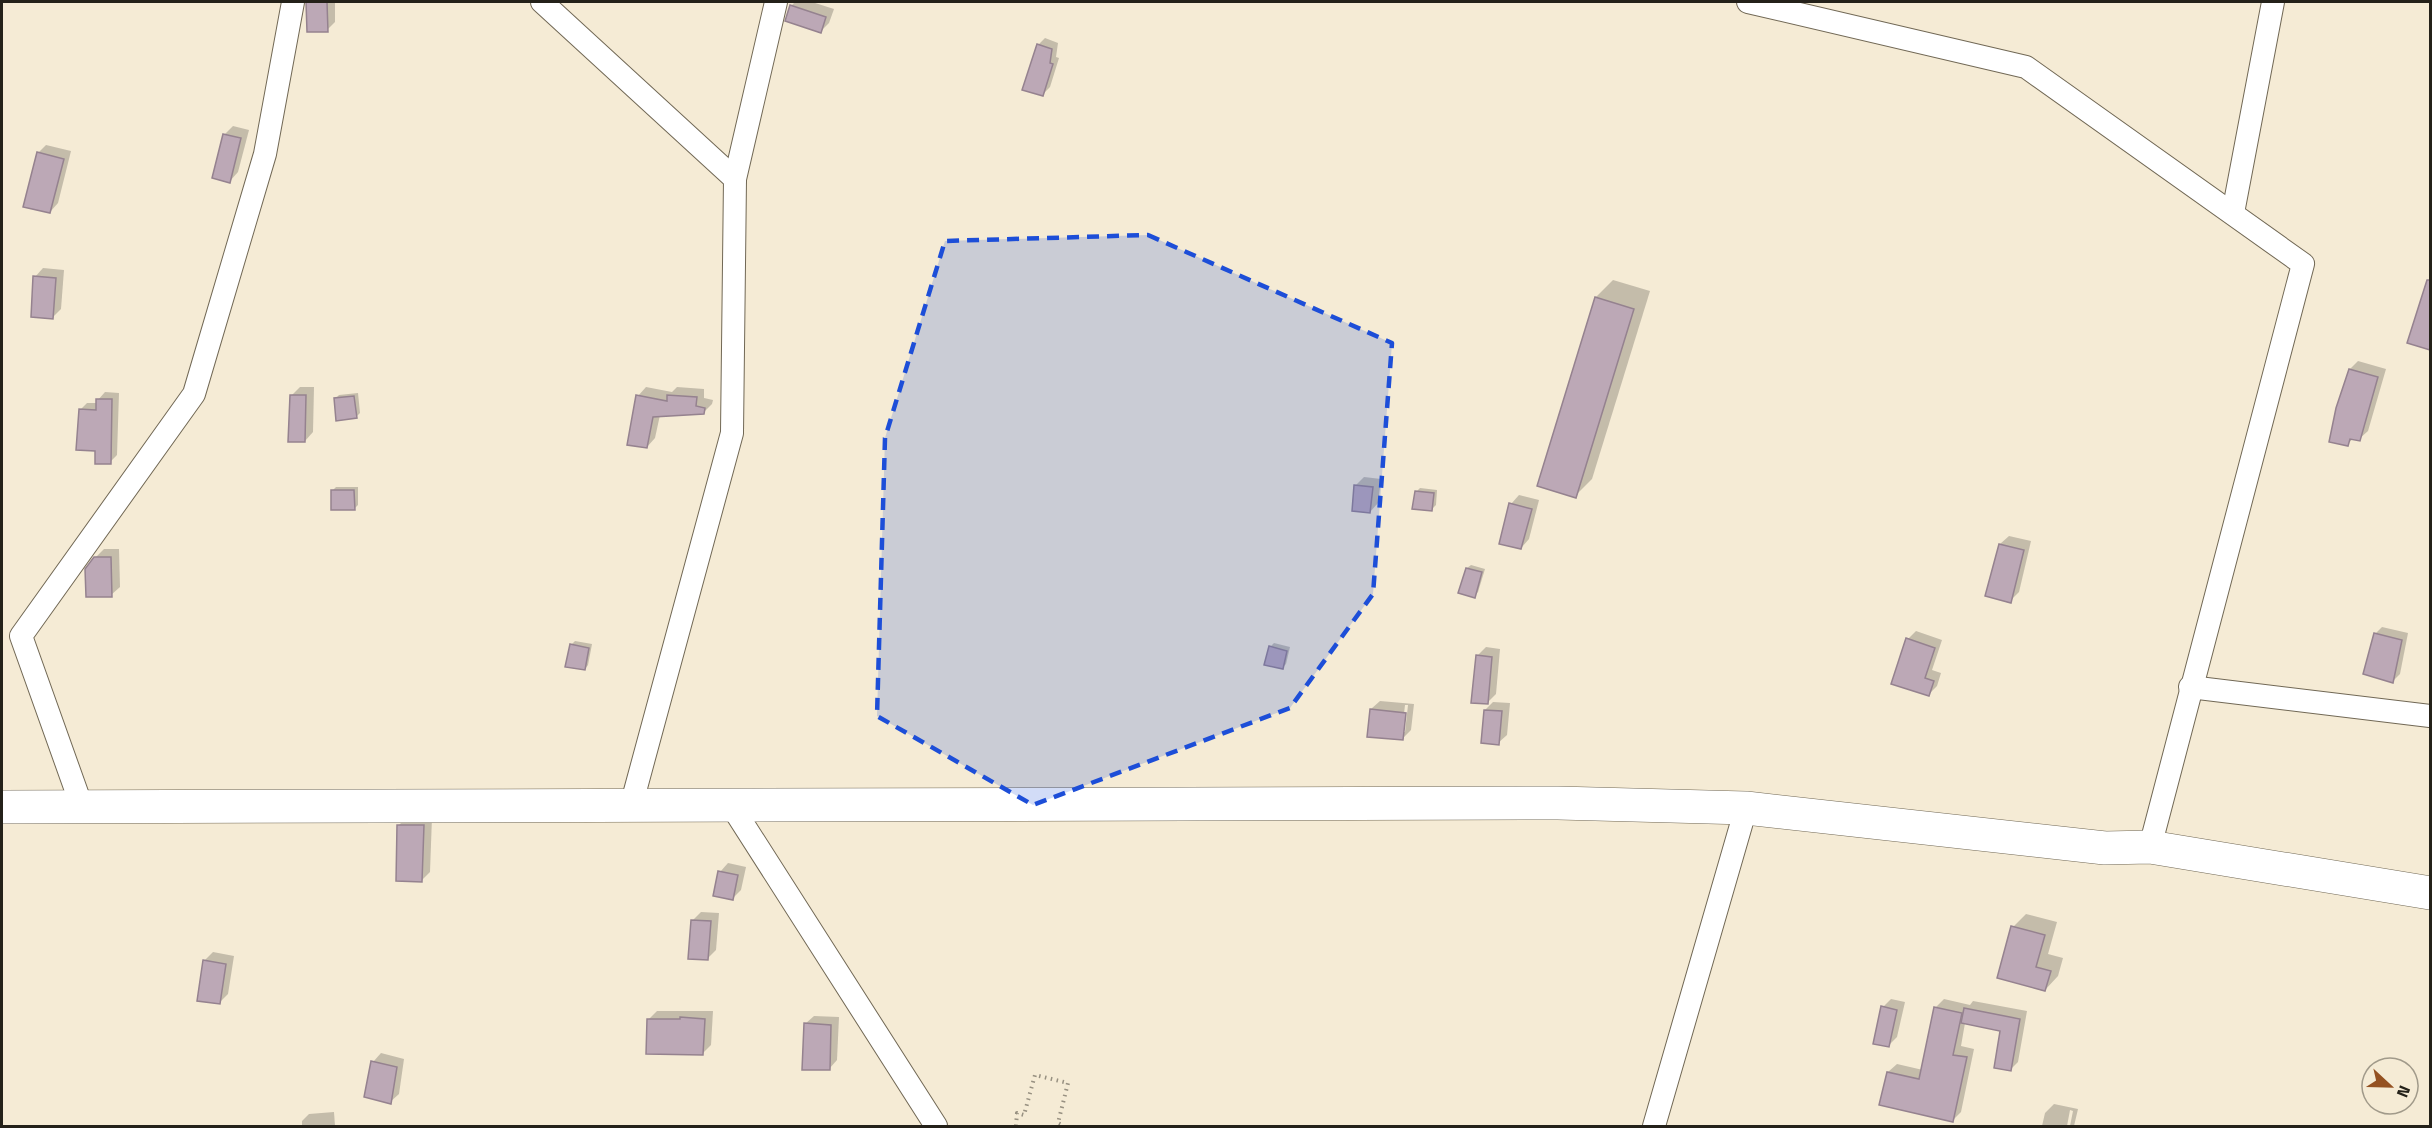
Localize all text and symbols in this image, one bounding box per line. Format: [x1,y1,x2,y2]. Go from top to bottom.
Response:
north arrow [2360,1056,2420,1116]
text: N [2391,1082,2417,1101]

